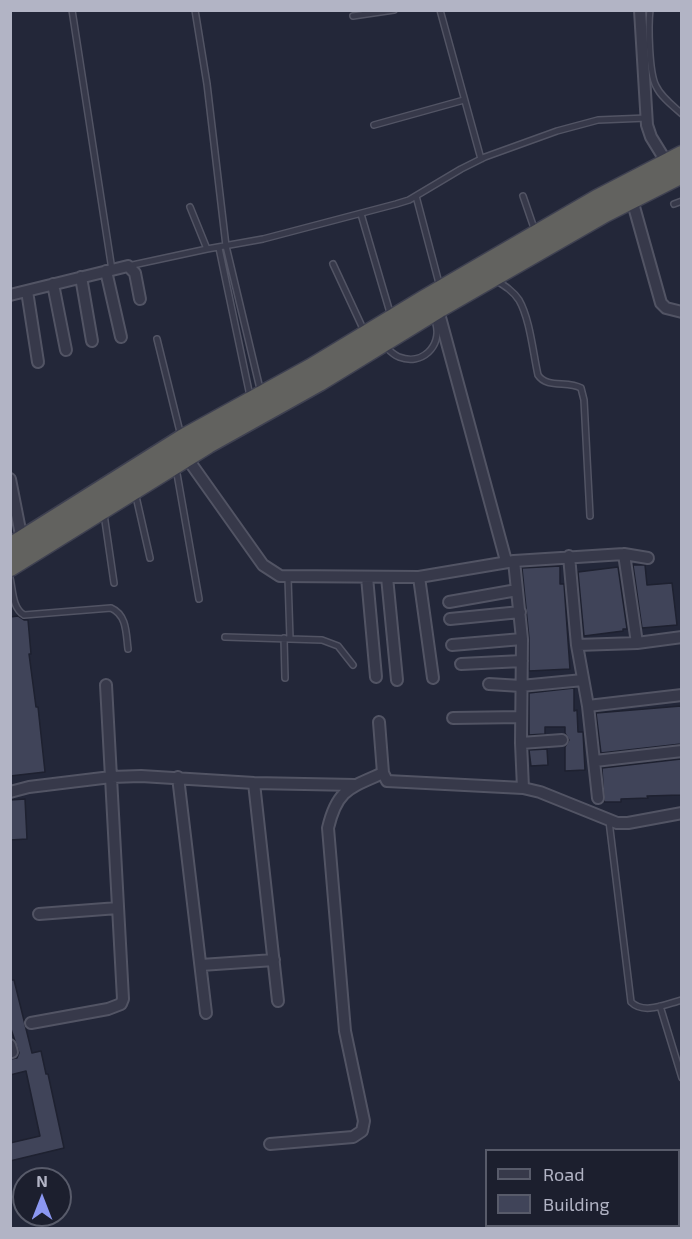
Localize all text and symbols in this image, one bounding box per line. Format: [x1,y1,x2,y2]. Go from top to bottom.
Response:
legend [485,1149,680,1227]
text: Road [543,1163,584,1185]
north arrow [12,1167,72,1227]
text: N [36,1171,48,1190]
text: Building [543,1193,610,1215]

